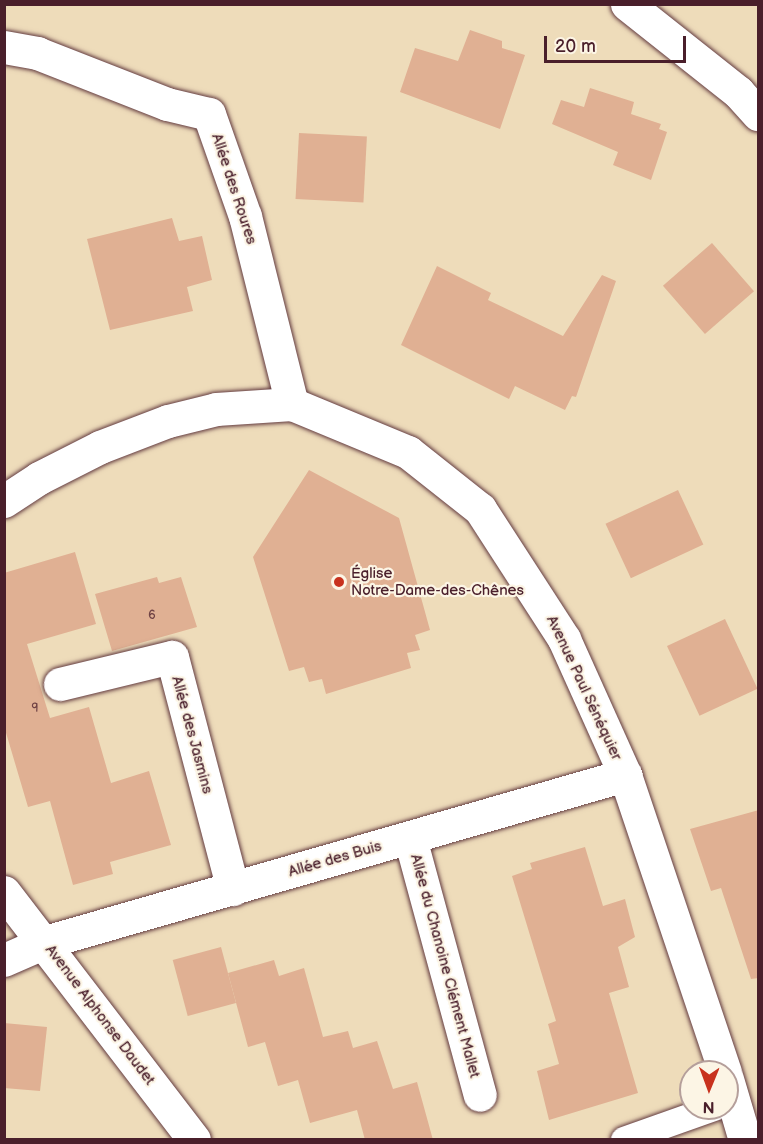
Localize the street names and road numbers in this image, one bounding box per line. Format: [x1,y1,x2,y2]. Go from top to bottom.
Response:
street label: Allée des Roures [208,131,260,247]
street label: Avenue Paul Sénéquier [542,613,626,763]
street label: Allée des Jasmins [168,674,216,796]
street label: Allée des Buis [286,837,384,881]
street label: Allée du Chanoine Clément Mallet [406,852,484,1080]
street label: Avenue Alphonse Daudet [41,941,159,1089]

